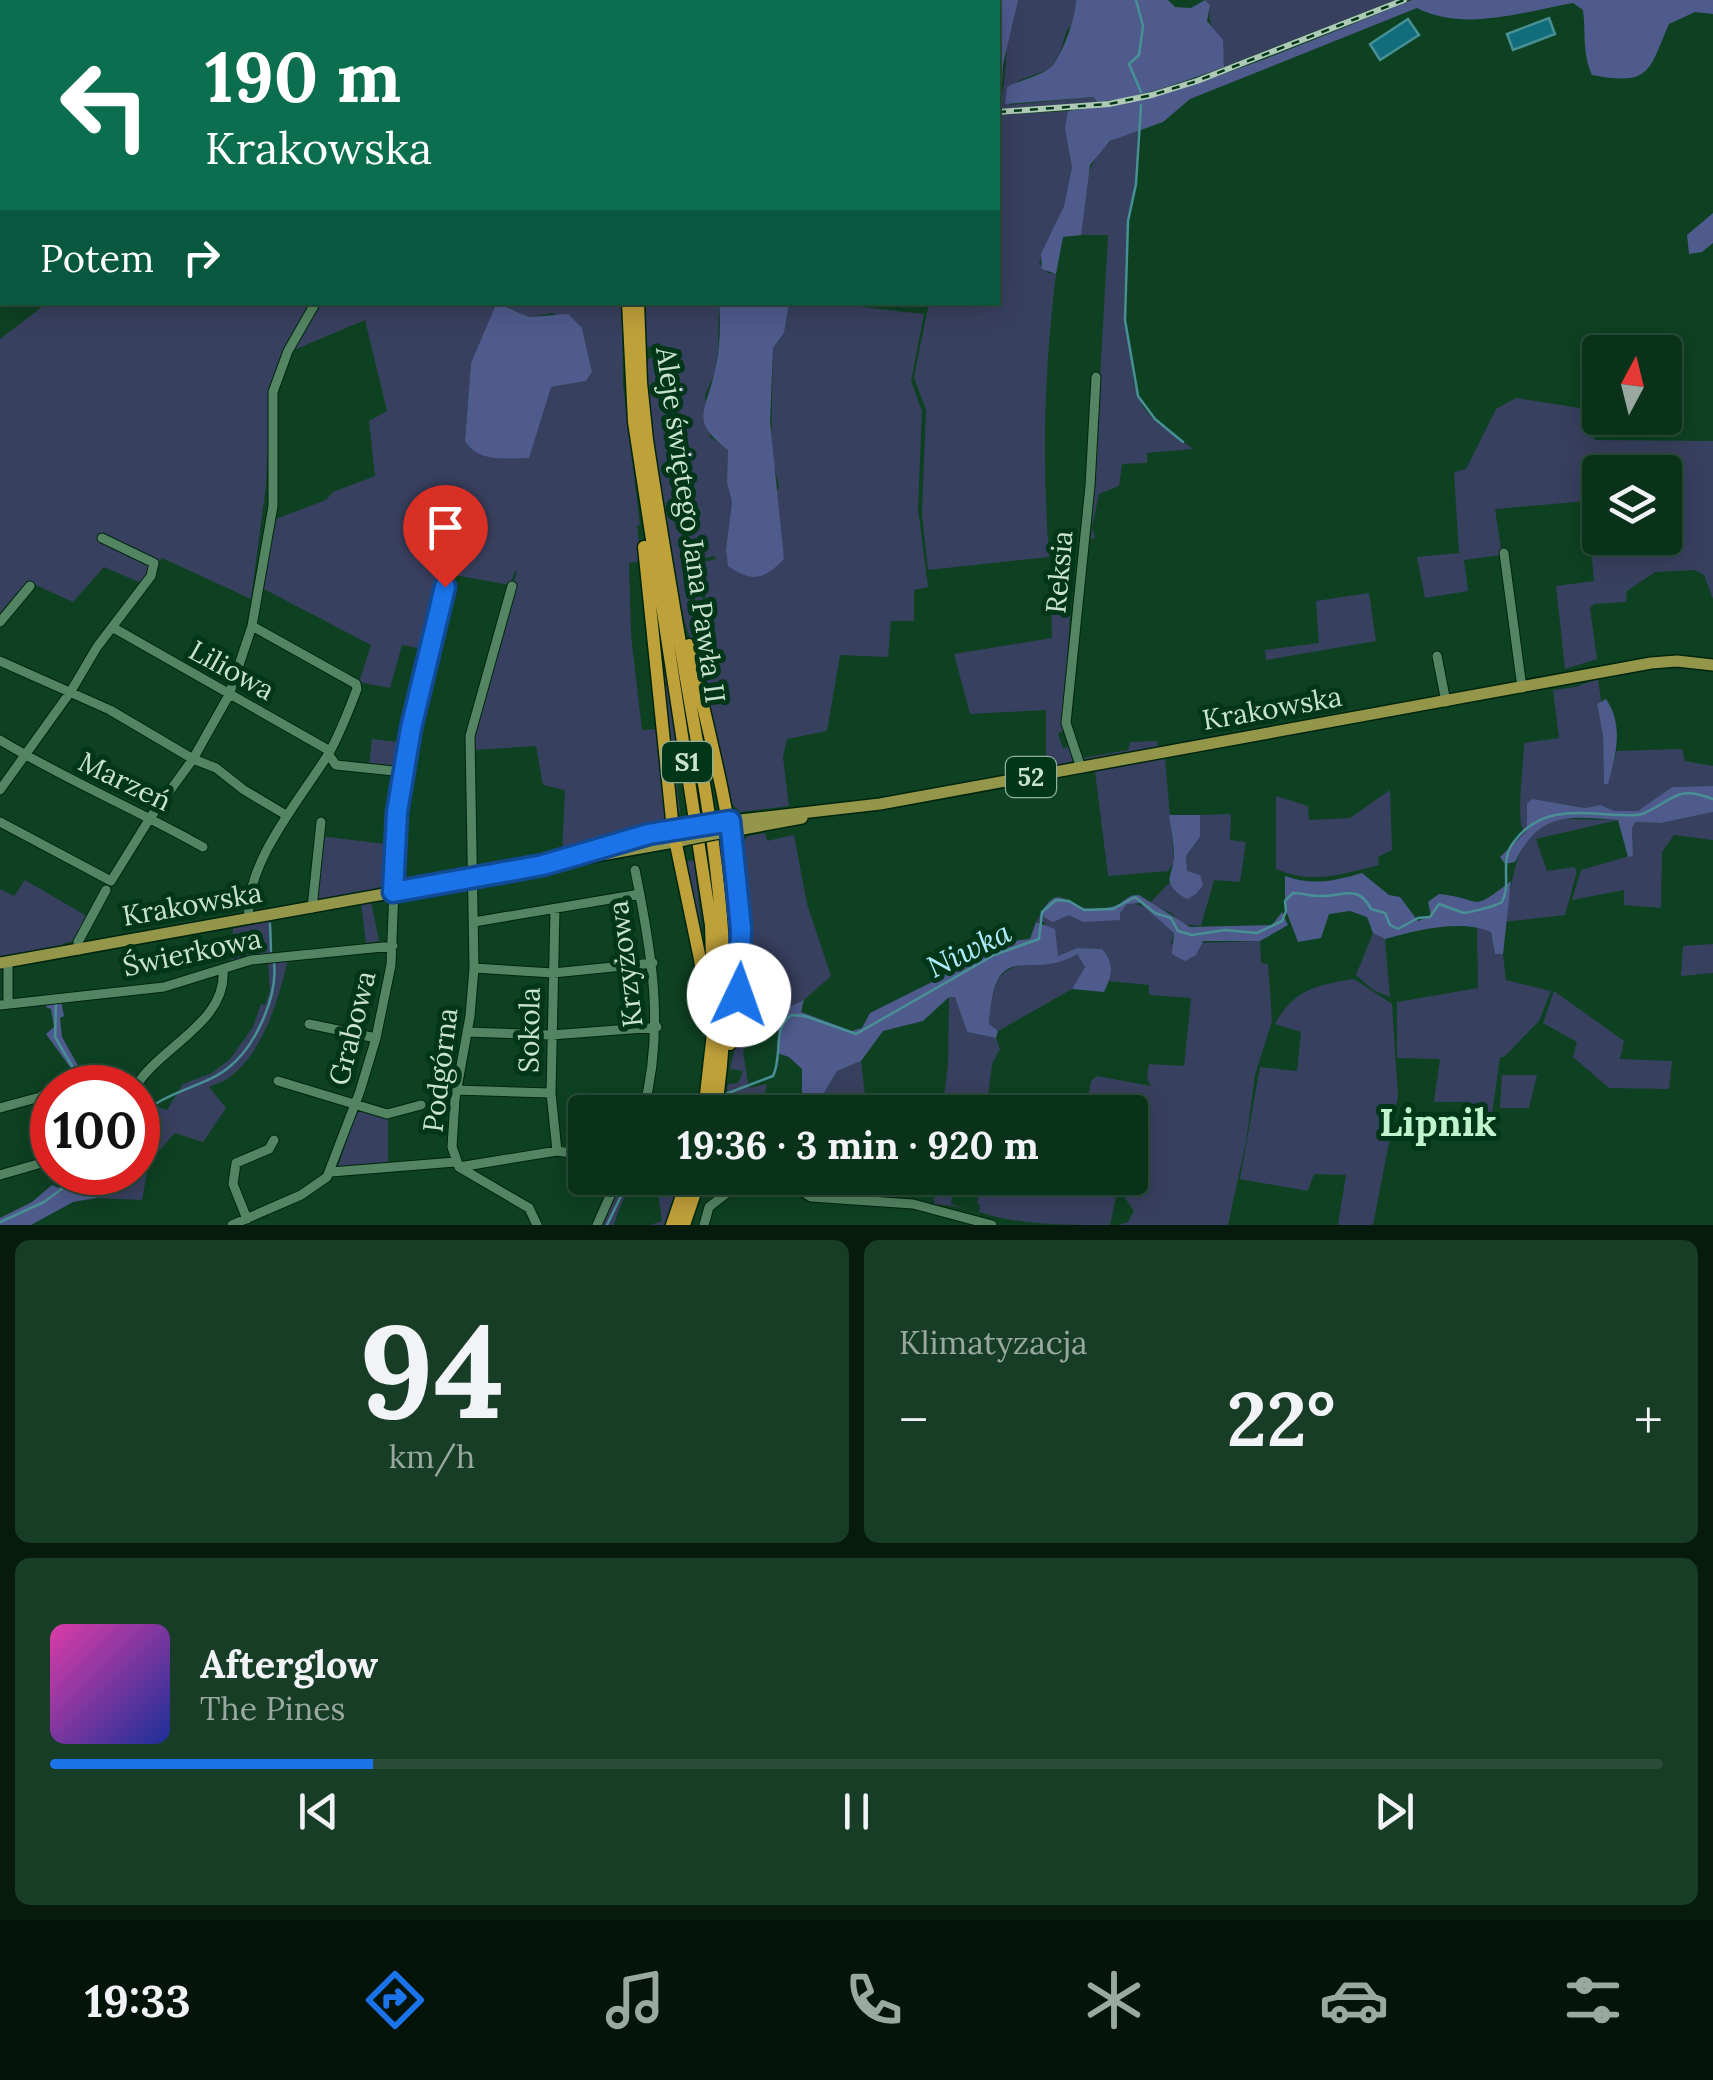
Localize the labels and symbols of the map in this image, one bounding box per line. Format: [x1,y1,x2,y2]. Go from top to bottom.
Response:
north arrow [1582,335,1682,435]
street label: Aleje świętego Jana Pawła II [648,344,734,705]
pin [403,485,488,588]
street label: Reksia [1037,529,1081,615]
street label: Liliowa [183,632,281,708]
street label: Krakowska [1199,678,1345,738]
road number: S1 [662,742,712,782]
street label: Marzeń [73,743,177,819]
road number: 52 [1006,757,1056,797]
street label: Krakowska [119,874,265,934]
street label: Krzyżowa [599,899,651,1029]
water label: Niwka [920,912,1017,986]
street label: Świerkowa [119,920,265,984]
position arrow [687,943,791,1047]
street label: Grabowa [320,967,384,1089]
street label: Sokola [510,987,548,1073]
street label: Podgórna [415,1006,465,1134]
speed limit sign: 100 [30,1065,160,1195]
district label: Lipnik [1379,1098,1497,1146]

